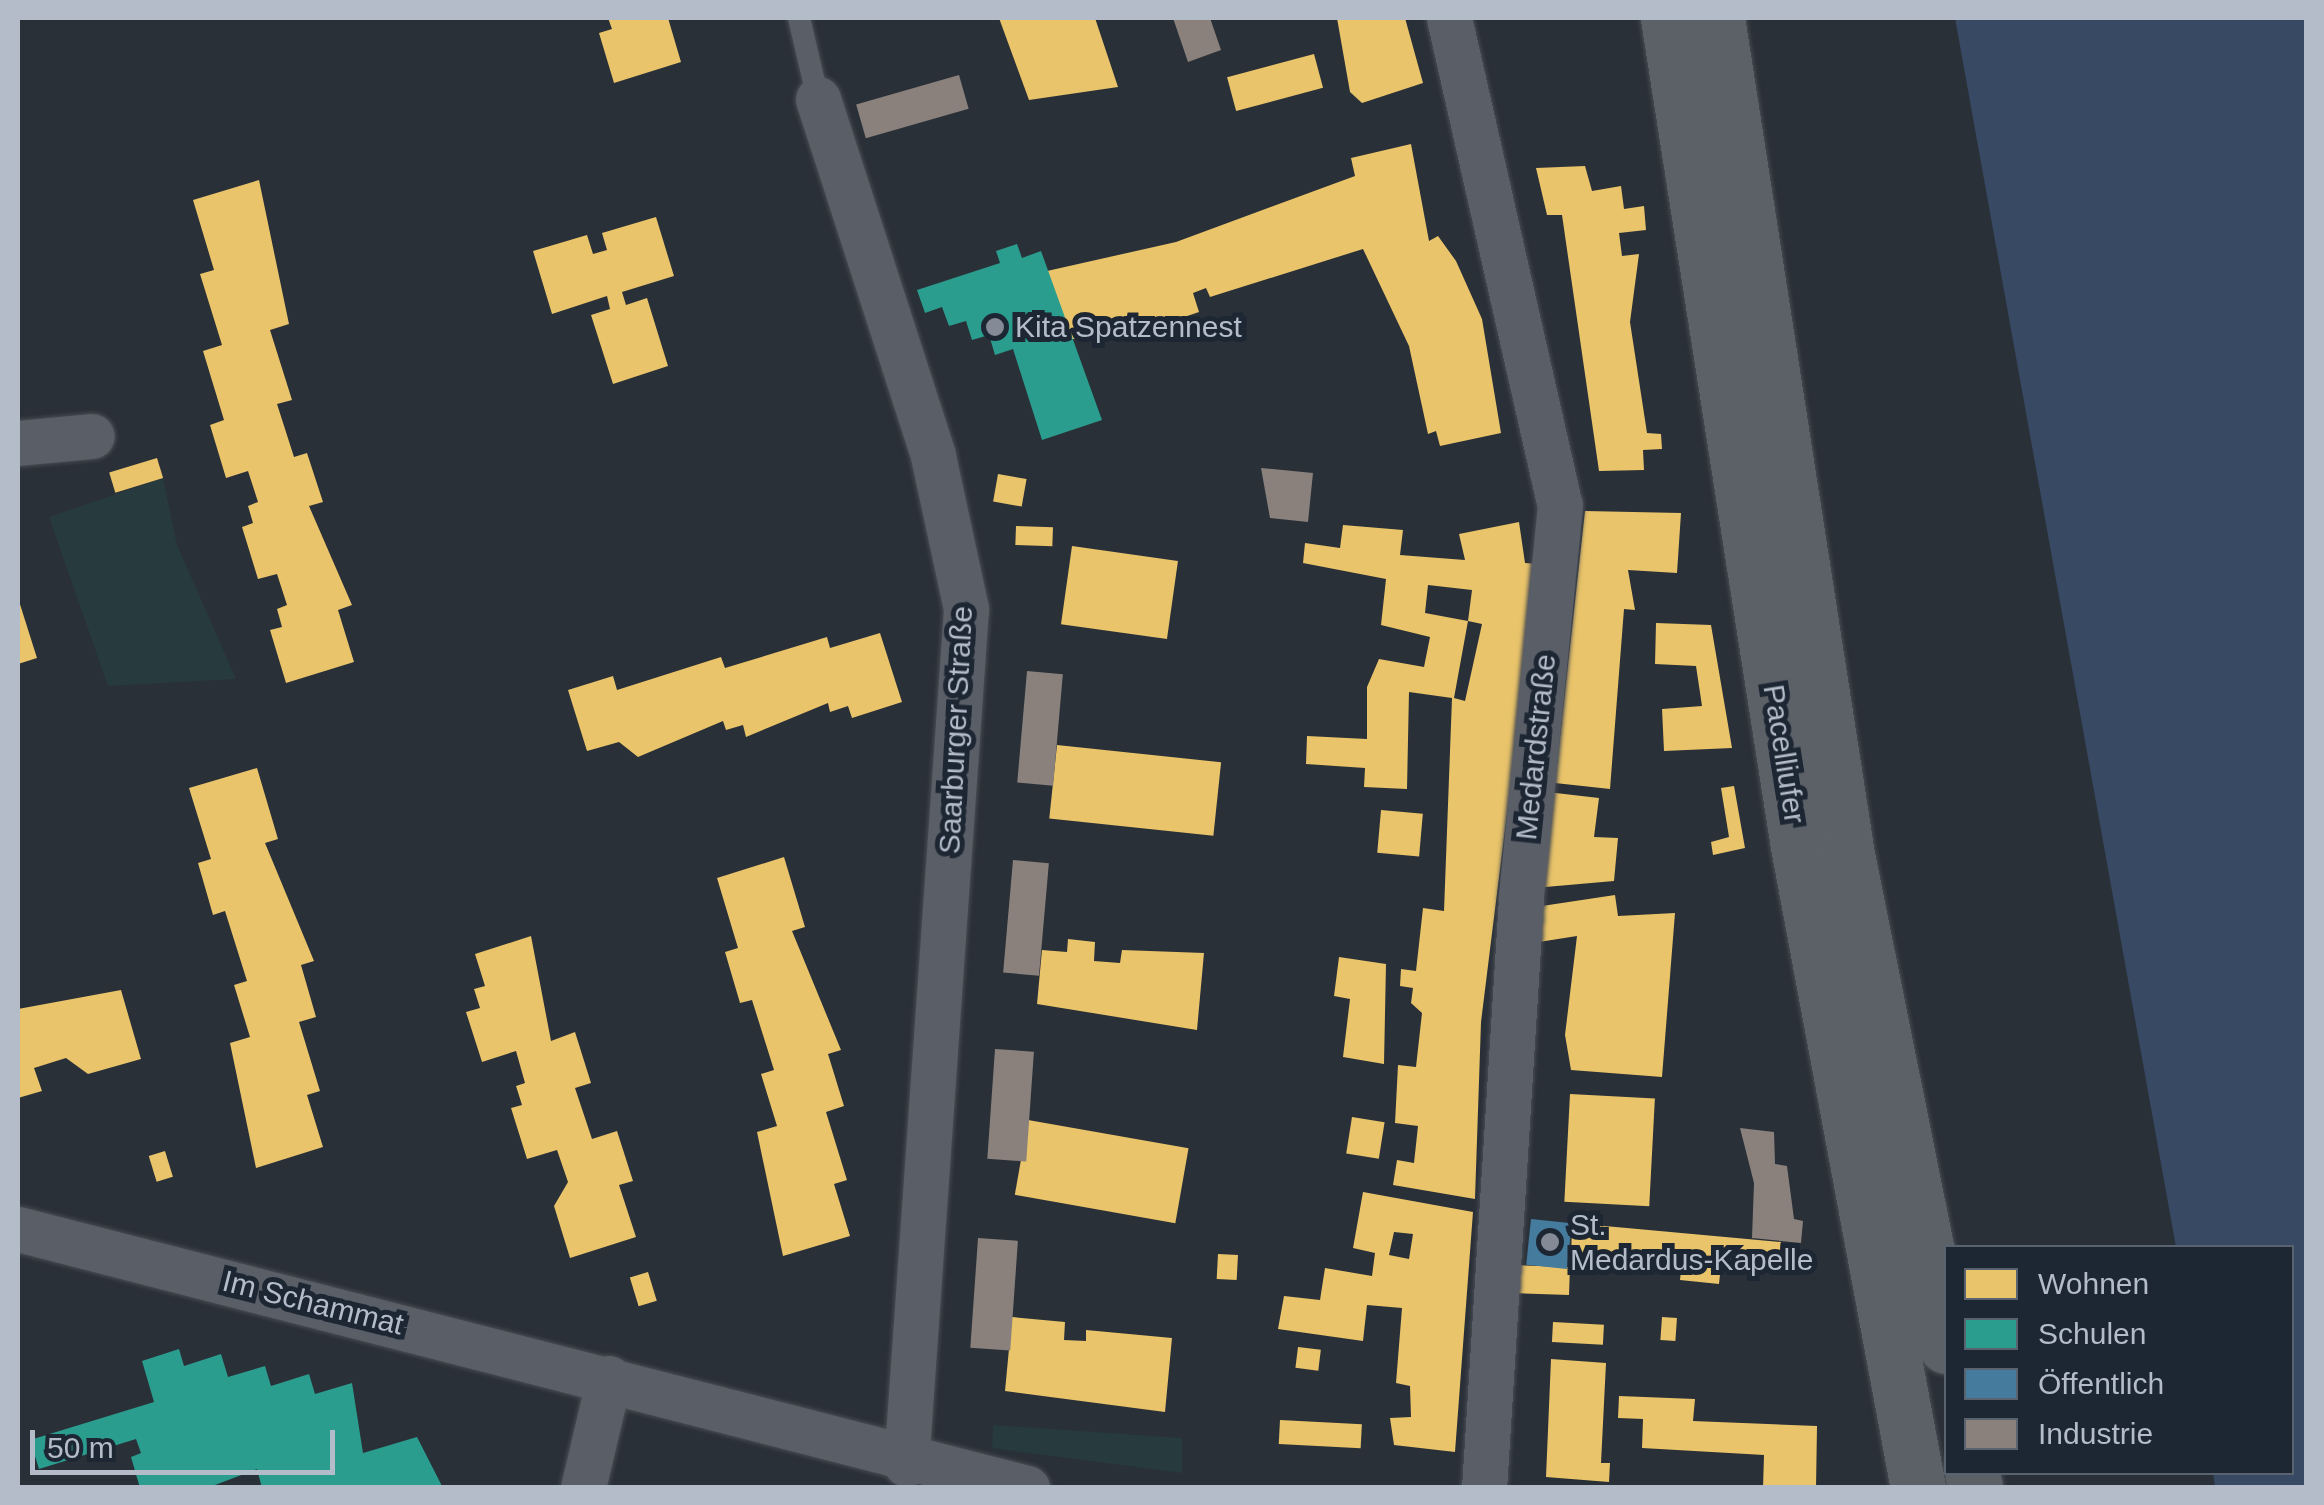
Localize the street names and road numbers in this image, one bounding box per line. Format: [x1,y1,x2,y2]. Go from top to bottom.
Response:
street label: Saarburger Straße [932,605,980,855]
street label: Medardstraße [1508,652,1564,842]
street label: Pacelliufer [1755,682,1813,826]
street label: Im Schammat [219,1263,407,1343]

